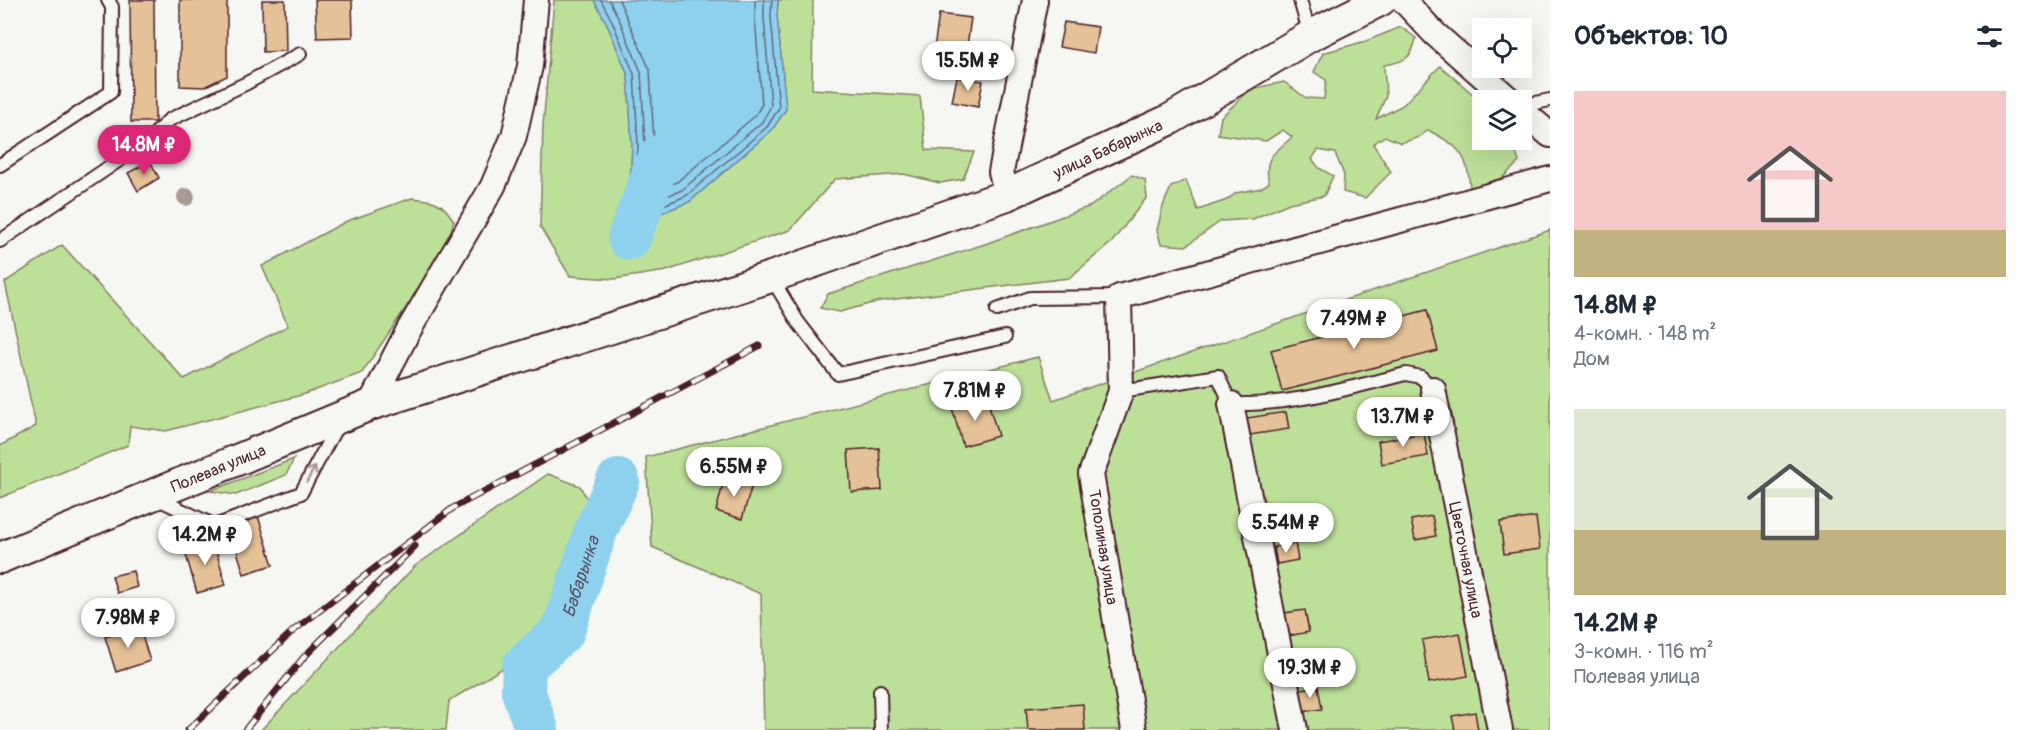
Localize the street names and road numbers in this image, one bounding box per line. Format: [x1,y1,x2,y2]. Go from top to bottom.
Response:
street label: улица Бабарынка [1049,115,1166,184]
street label: Полевая улица [168,440,269,497]
street label: Тополиная улица [1084,488,1122,606]
street label: Цветочная улица [1444,500,1487,620]

